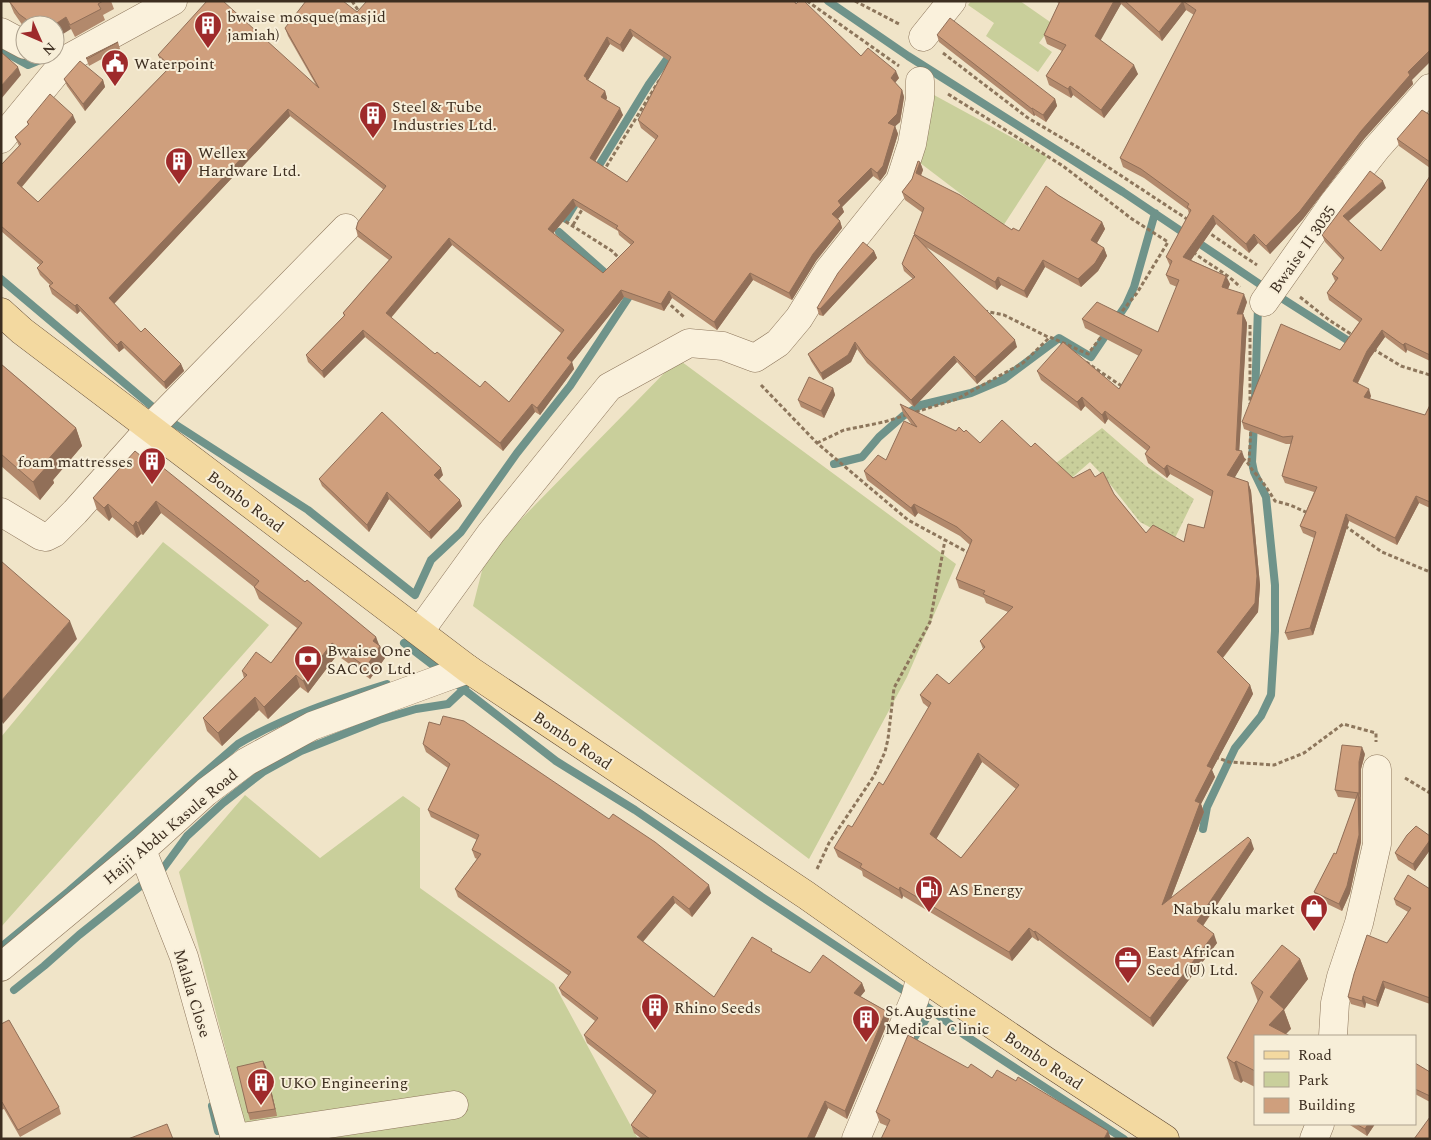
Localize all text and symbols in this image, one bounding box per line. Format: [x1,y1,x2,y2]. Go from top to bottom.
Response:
place label: bwaise mosque(masjid jamiah) [227,5,386,47]
building icon: bwaise mosque(masjid jamiah) [193,10,223,49]
north arrow [15,15,65,65]
text: N [37,37,60,60]
public building icon: Waterpoint [100,48,130,87]
place label: Waterpoint [134,52,215,76]
place label: Steel & Tube Industries Ltd. [392,95,497,137]
building icon: Steel & Tube Industries Ltd. [358,100,388,139]
place label: Wellex Hardware Ltd. [198,141,301,183]
building icon: Wellex Hardware Ltd. [164,146,194,185]
street label: Bwaise II 3035 [1264,201,1342,298]
building icon: foam mattresses [137,446,167,485]
place label: foam mattresses [18,450,133,474]
street label: Bombo Road [202,465,289,539]
place label: Bwaise One SACCO Ltd. [327,639,416,681]
bank icon: Bwaise One SACCO Ltd. [293,644,323,683]
street label: Bombo Road [528,706,617,776]
street label: Hajji Abdu Kasule Road [98,763,243,891]
fuel station icon: AS Energy [914,874,944,913]
place label: AS Energy [948,878,1024,902]
shop icon: Nabukalu market [1299,893,1329,932]
place label: Nabukalu market [1173,897,1295,921]
place label: East African Seed (U) Ltd. [1147,940,1238,982]
office icon: East African Seed (U) Ltd. [1113,945,1143,984]
street label: Malala Close [167,946,217,1041]
building icon: Rhino Seeds [640,992,670,1031]
place label: Rhino Seeds [674,996,761,1020]
place label: St.Augustine Medical Clinic [885,999,989,1041]
building icon: St.Augustine Medical Clinic [851,1004,881,1043]
street label: Bombo Road [999,1026,1088,1096]
legend [1254,1035,1416,1125]
text: Road [1298,1044,1332,1067]
building icon: UKO Engineering [246,1067,276,1106]
text: Park [1298,1069,1329,1092]
place label: UKO Engineering [280,1071,408,1095]
text: Building [1298,1094,1355,1117]

